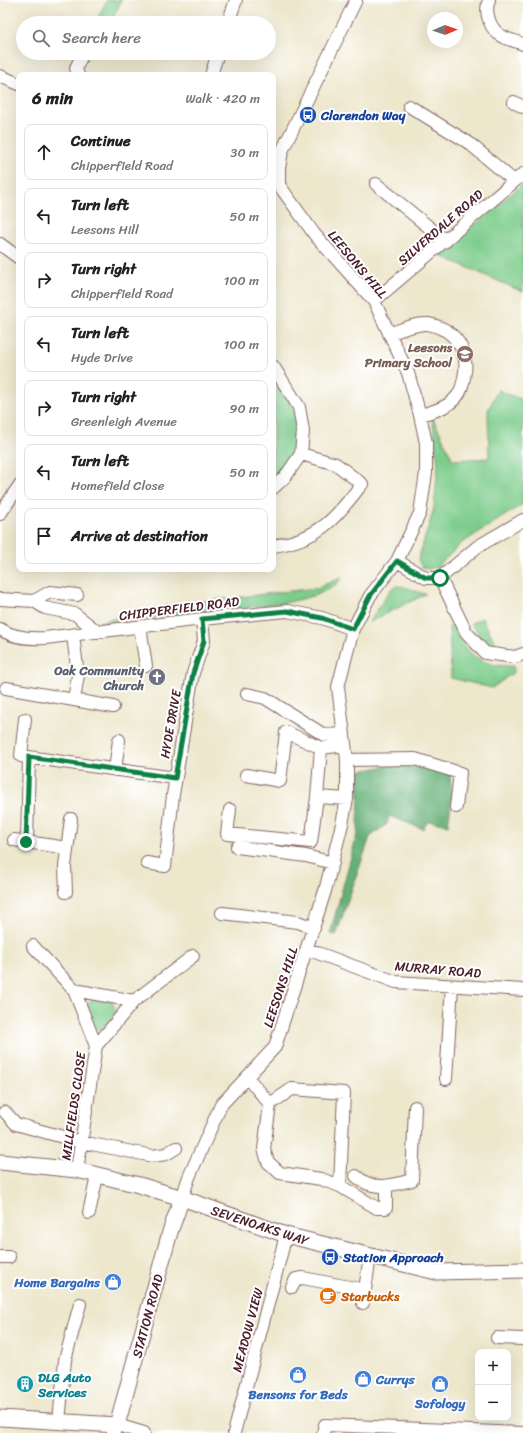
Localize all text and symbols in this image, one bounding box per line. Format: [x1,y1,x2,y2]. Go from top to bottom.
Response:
north arrow [427,12,463,48]
search box [16,16,276,60]
text: Search here [62,25,141,51]
icon: search [30,27,52,49]
text: 6 min [32,83,73,113]
text: Walk · 420 m [185,87,260,110]
place label: Clarendon Way [320,104,406,127]
bus stop icon: Clarendon Way [298,105,318,125]
text: Continue [71,128,131,154]
icon: ahead [33,141,55,163]
text: 30 m [230,141,259,164]
text: Chipperfield Road [71,154,173,177]
street label: SILVERDALE ROAD [392,183,489,271]
text: Turn left [71,192,129,218]
icon: left [33,205,55,227]
text: 50 m [229,205,259,228]
text: Leesons Hill [71,218,139,241]
street label: LEESONS HILL [322,225,393,304]
text: Turn right [71,256,136,282]
icon: right [33,269,55,291]
text: 100 m [224,269,259,292]
text: Chipperfield Road [71,282,173,305]
text: Turn left [71,320,129,346]
icon: left [33,333,55,355]
text: 100 m [224,333,259,356]
place label: Leesons Primary School [365,336,453,374]
school or university icon: Leesons Primary School [455,344,475,364]
text: Hyde Drive [71,346,133,369]
text: Turn right [71,384,136,410]
icon: right [33,397,55,419]
text: 90 m [229,397,259,420]
text: Greenleigh Avenue [71,410,177,433]
text: Turn left [71,448,129,474]
icon: left [33,461,55,483]
text: 50 m [229,461,259,484]
text: Homefield Close [71,474,164,497]
text: Arrive at destination [71,523,208,549]
icon: arrive [33,525,55,547]
route start [431,569,449,587]
street label: CHIPPERFIELD ROAD [118,590,241,627]
place label: Oak Community Church [53,659,144,697]
church icon: Oak Community Church [147,667,167,687]
street label: HYDE DRIVE [153,687,188,760]
route end [17,833,35,851]
street label: LEESONS HILL [257,944,304,1031]
street label: MURRAY ROAD [394,954,482,985]
street label: MILLFIELDS CLOSE [54,1050,93,1162]
street label: SEVENOAKS WAY [208,1199,313,1252]
place label: Station Approach [342,1246,444,1269]
bus stop icon: Station Approach [320,1247,340,1267]
place label: Home Bargains [13,1271,101,1294]
street label: STATION ROAD [125,1271,170,1361]
shop icon: Home Bargains [103,1272,123,1292]
street label: MEADOW VIEW [225,1285,270,1375]
place label: Starbucks [340,1285,400,1308]
cafe icon: Starbucks [318,1286,338,1306]
map controls [475,1349,511,1421]
button: + [475,1349,511,1385]
shop icon: Bensons for Beds [288,1365,308,1385]
place label: DLG Auto Services [37,1366,91,1404]
place label: Currys [375,1368,415,1391]
shop icon: Currys [353,1369,373,1389]
building icon: DLG Auto Services [15,1374,35,1394]
shop icon: Sofology [430,1374,450,1394]
place label: Bensons for Beds [248,1383,349,1406]
button: − [475,1385,511,1421]
place label: Sofology [414,1392,467,1415]

